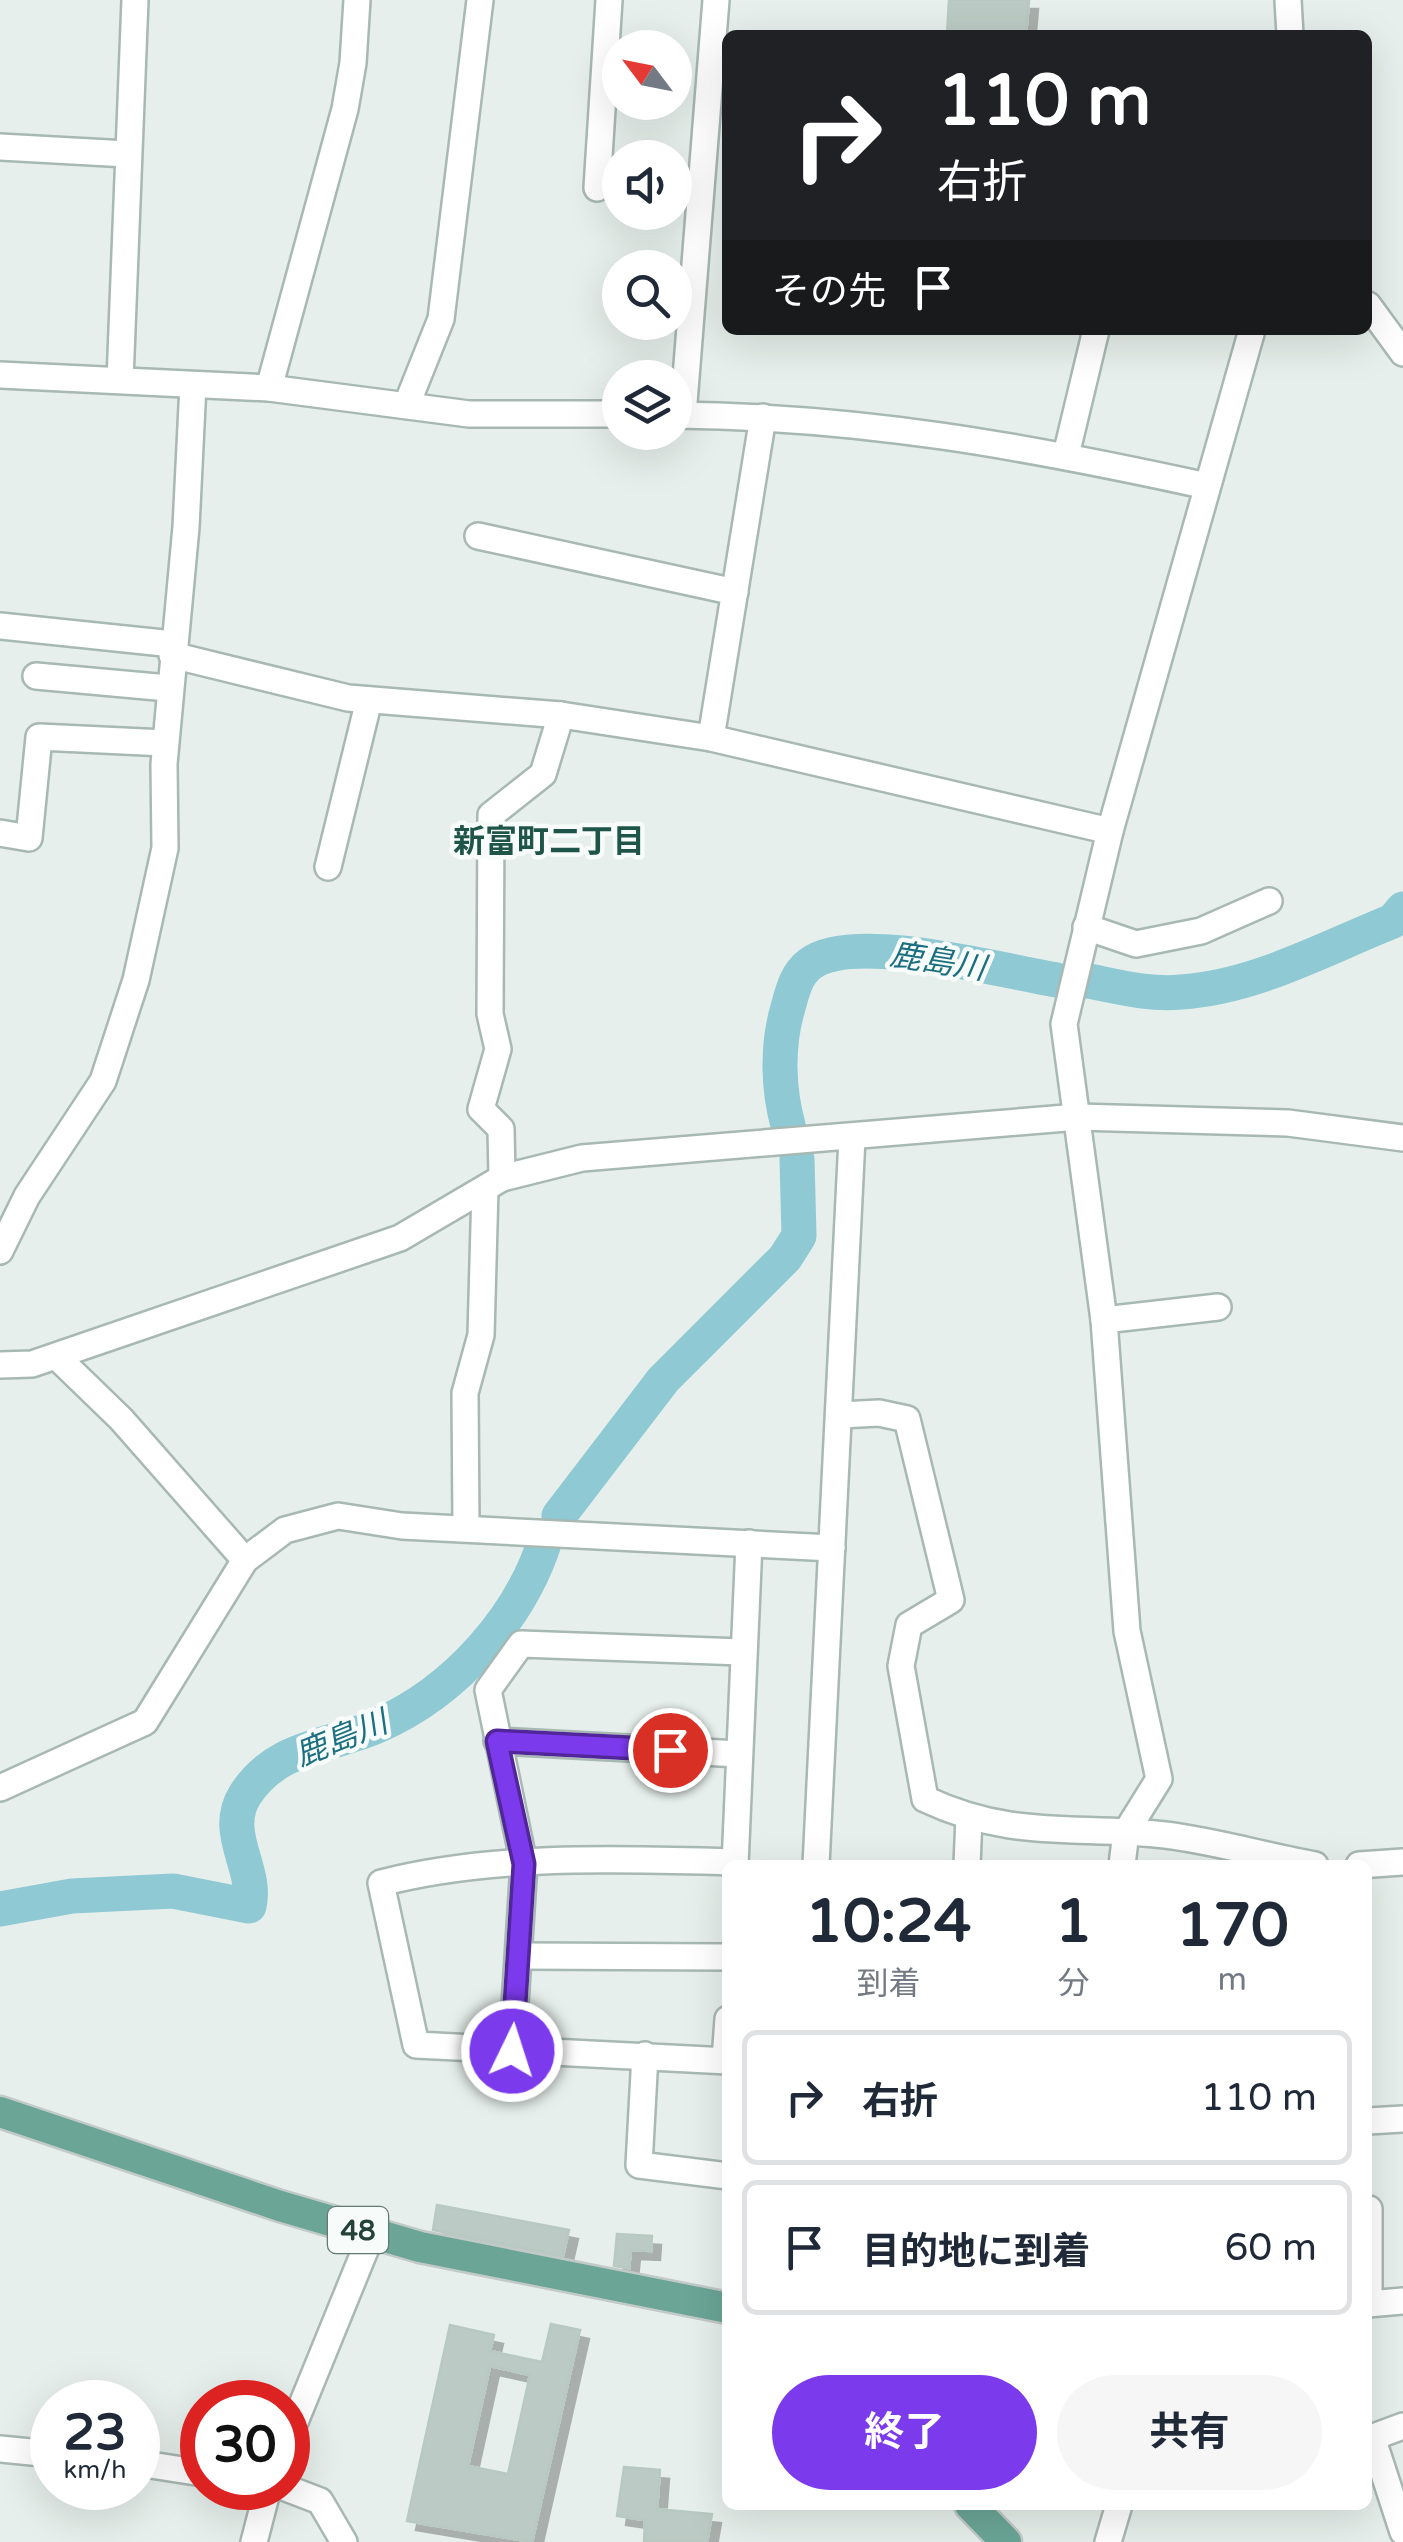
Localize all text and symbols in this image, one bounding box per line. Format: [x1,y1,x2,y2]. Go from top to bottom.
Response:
north arrow [602,30,692,120]
map controls [602,30,692,450]
text: 110 m [937,60,1151,144]
icon: right [772,70,902,200]
button: sound [602,140,692,230]
text: 右折 [937,156,1027,210]
button: search [602,250,692,340]
icon: arrive [906,260,961,315]
text: その先 [772,269,886,315]
button: layers [602,360,692,450]
district label: 新富町二丁目 [453,823,645,861]
water label: 鹿島川 [887,936,991,989]
water label: 鹿島川 [290,1702,396,1775]
pin [628,1708,713,1793]
icon: arrive [643,1723,698,1778]
text: 10:24 [805,1886,972,1958]
text: 1 [1055,1886,1092,1958]
text: 170 [1176,1890,1289,1962]
text: m [1218,1961,1247,1999]
text: 到着 [856,1965,920,2003]
text: 分 [1058,1965,1090,2003]
position arrow [460,1999,564,2103]
icon: right [777,2070,832,2125]
text: 110 m [1201,2075,1317,2121]
text: 右折 [862,2079,938,2125]
road number: 48 [328,2207,388,2253]
icon: arrive [777,2220,832,2275]
text: 60 m [1225,2225,1317,2271]
text: 目的地に到着 [862,2229,1090,2275]
button: 終了 [772,2375,1037,2490]
button: 共有 [1057,2375,1322,2490]
speed limit sign: 30 [180,2380,310,2510]
text: 23 [64,2403,126,2463]
text: km/h [64,2455,126,2485]

